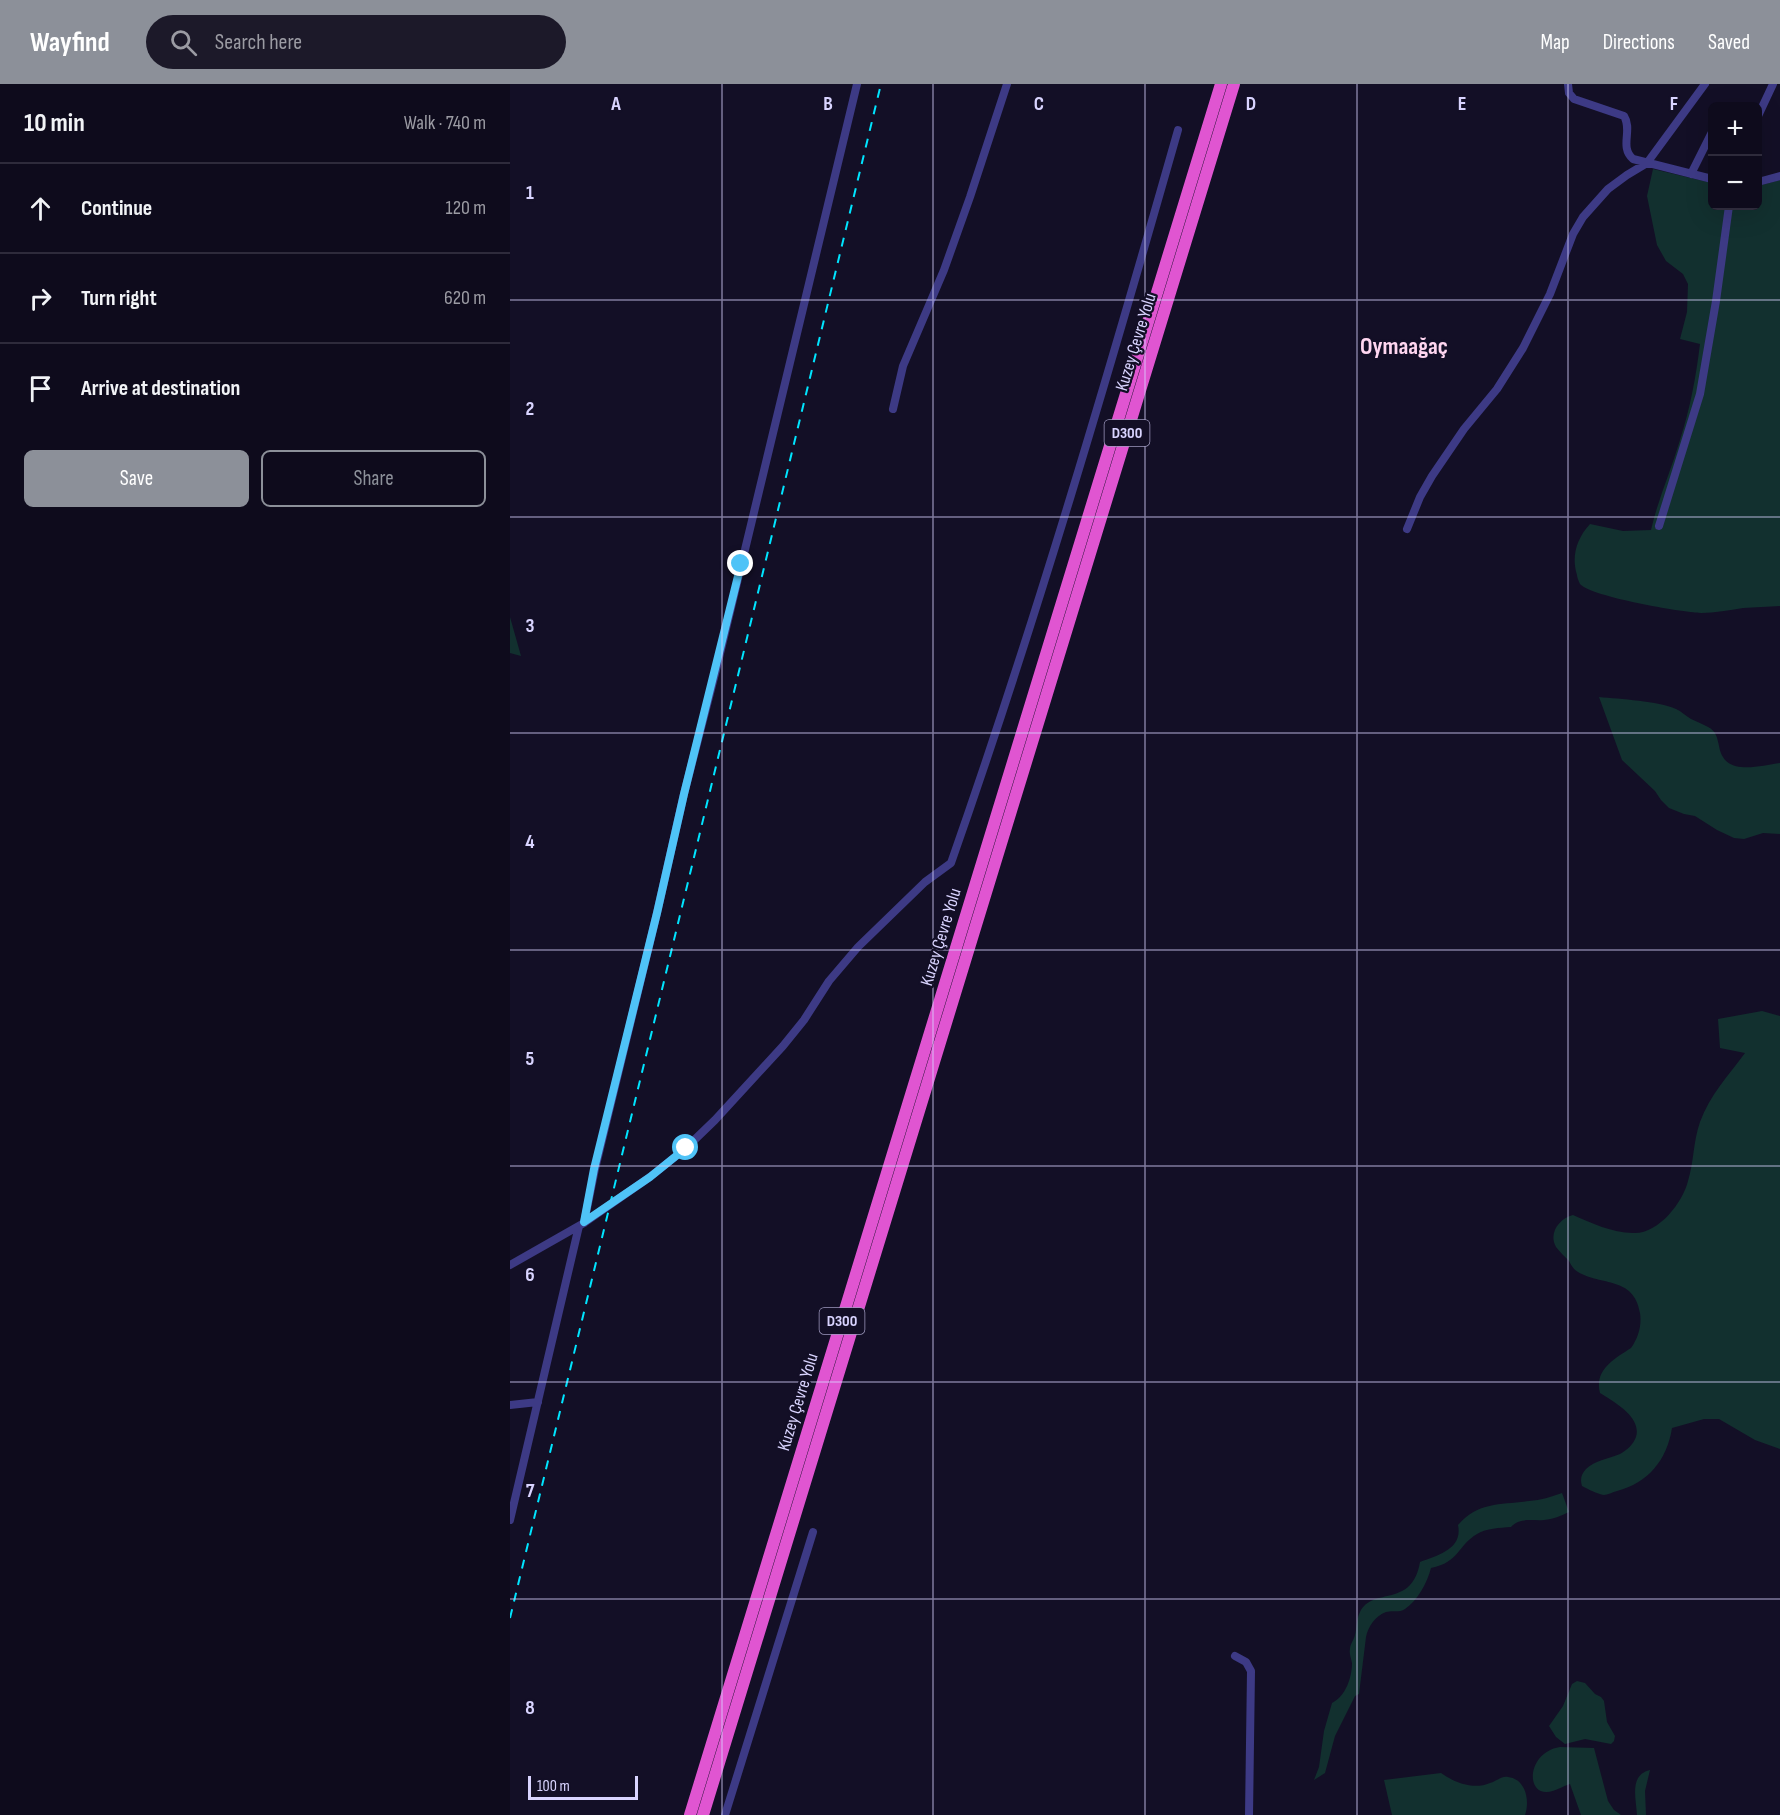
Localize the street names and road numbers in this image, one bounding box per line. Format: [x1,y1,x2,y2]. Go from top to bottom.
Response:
street label: Kuzey Çevre Yolu [1111,291,1161,393]
road number: D300 [1104,420,1150,446]
street label: Kuzey Çevre Yolu [916,886,966,988]
road number: D300 [820,1308,864,1334]
street label: Kuzey Çevre Yolu [773,1351,823,1453]

